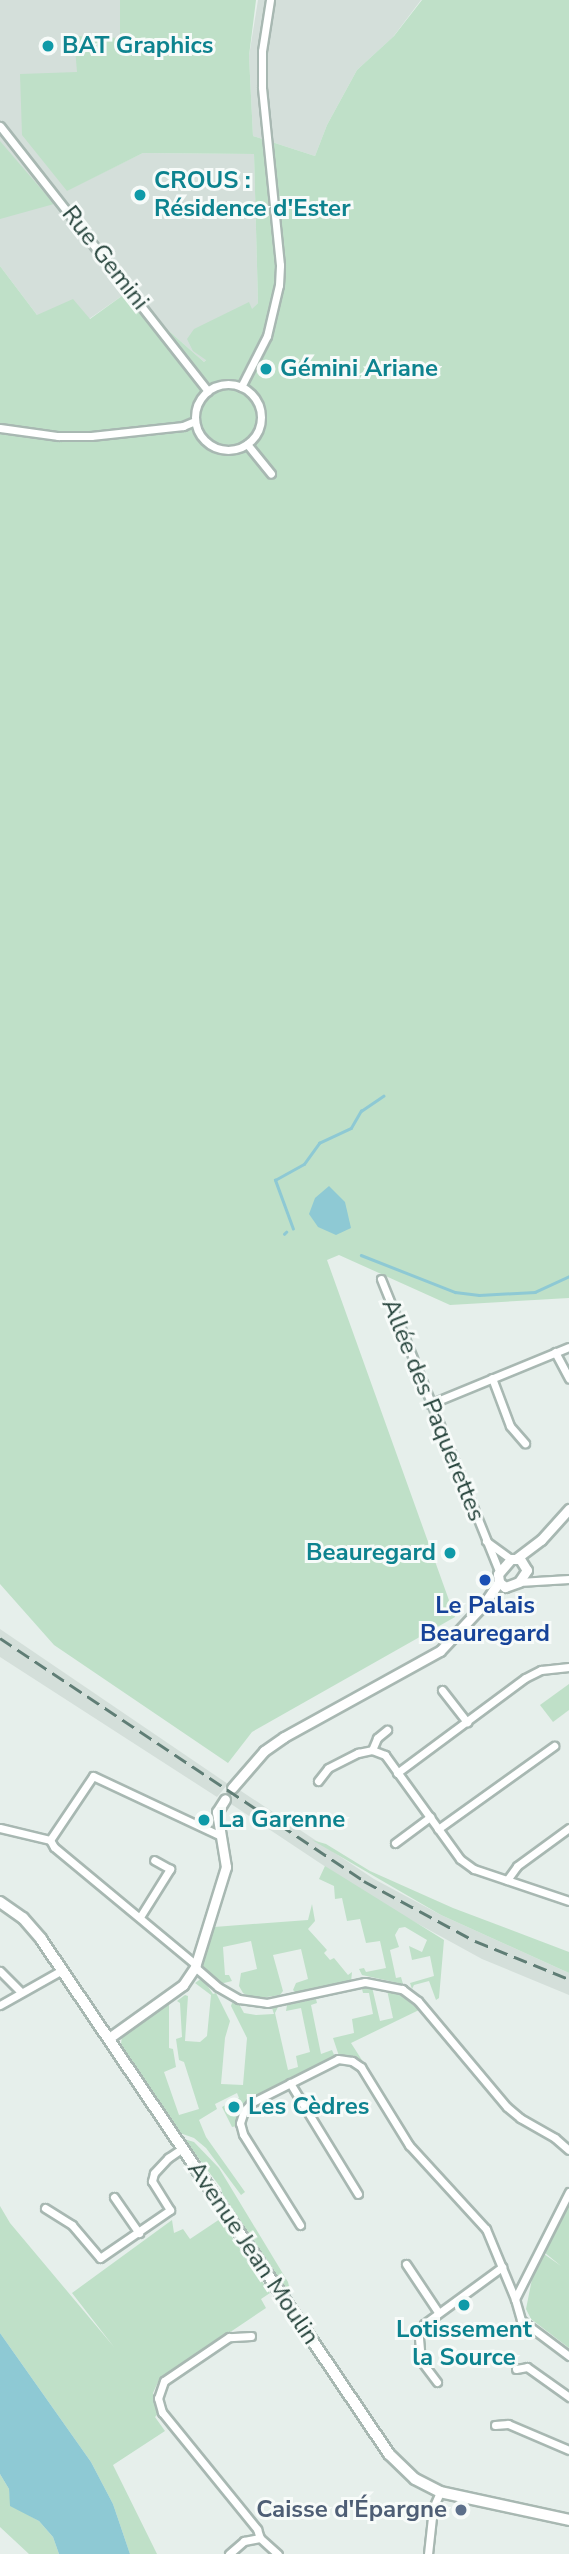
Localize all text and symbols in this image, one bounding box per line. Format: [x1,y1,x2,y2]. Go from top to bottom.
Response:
place label: BAT Graphics [62,32,213,60]
marker: BAT Graphics [40,38,56,54]
place label: CROUS : Résidence d'Ester [154,167,351,223]
marker: CROUS : Résidence d'Ester [132,187,148,203]
street label: Rue Gemini [55,200,155,316]
place label: Gémini Ariane [280,355,438,383]
marker: Gémini Ariane [258,361,274,377]
street label: Allée des Paquerettes [375,1295,491,1525]
place label: Beauregard [306,1539,436,1567]
marker: Beauregard [442,1545,458,1561]
marker: Le Palais Beauregard [477,1572,493,1588]
place label: Le Palais Beauregard [420,1592,550,1648]
place label: La Garenne [218,1806,345,1834]
marker: La Garenne [196,1812,212,1828]
place label: Les Cèdres [248,2093,369,2121]
marker: Les Cèdres [226,2099,242,2115]
street label: Avenue Jean Moulin [181,2156,325,2350]
marker: Lotissement la Source [456,2297,472,2313]
place label: Lotissement la Source [396,2316,532,2372]
place label: Caisse d'Épargne [256,2496,447,2524]
marker: Caisse d'Épargne [453,2502,469,2518]

